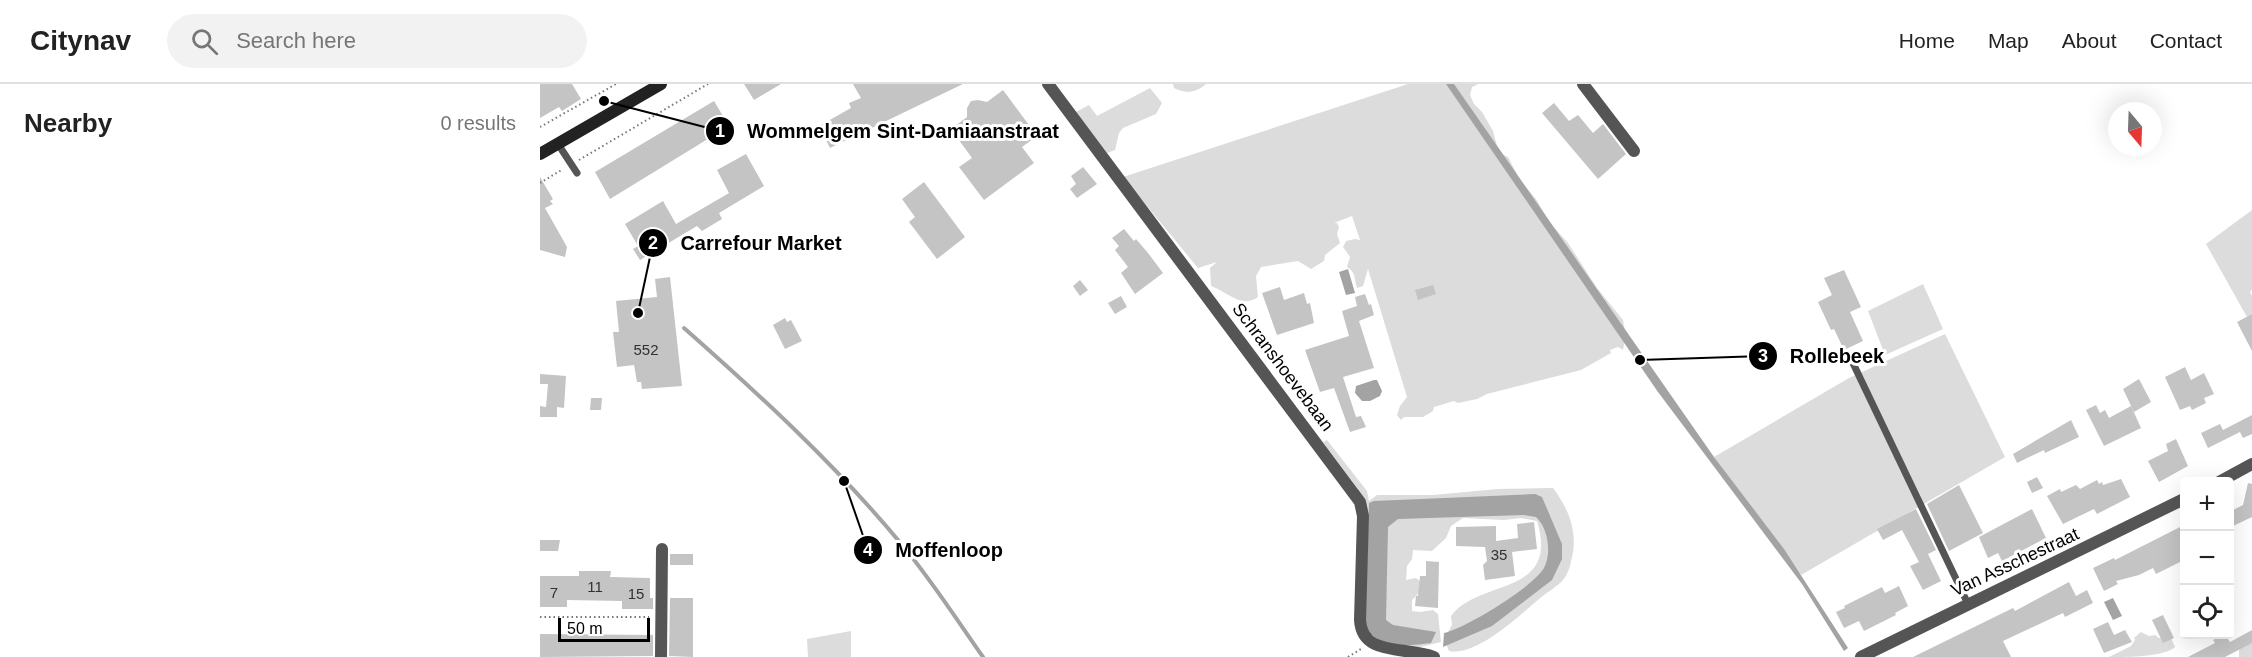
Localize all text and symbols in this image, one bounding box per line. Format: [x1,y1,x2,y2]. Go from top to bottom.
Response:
search box [167,14,587,68]
text: Citynav [30,25,131,56]
icon: search [188,25,221,58]
text: Search here [236,28,356,53]
text: Home [1899,29,1955,52]
text: Map [1988,29,2029,52]
text: About [2062,29,2117,52]
text: Contact [2150,29,2222,52]
north arrow [2108,102,2162,156]
text: Nearby [24,108,112,138]
text: 0 results [440,112,516,134]
callout: Wommelgem Sint-Damiaanstraat [705,112,1071,150]
text: Wommelgem Sint-Damiaanstraat [747,120,1059,142]
text: 1 [715,121,725,141]
callout: Carrefour Market [638,224,853,262]
text: Carrefour Market [680,232,842,254]
text: 2 [648,233,658,253]
street label: Schranshoevebaan [1228,299,1338,435]
callout: Rollebeek [1748,337,1896,375]
house number: 552 [633,341,659,358]
text: Rollebeek [1790,345,1885,367]
text: 3 [1758,346,1768,366]
map controls [2180,477,2234,639]
button: + [2180,477,2234,531]
street label: Van Asschestraat [1948,524,2082,600]
callout: Moffenloop [853,531,1015,569]
button: − [2180,531,2234,585]
text: Moffenloop [895,539,1003,561]
text: 4 [863,540,873,560]
house number: 35 [1491,546,1507,563]
house number: 11 [587,578,603,595]
house number: 7 [550,584,558,601]
house number: 15 [628,585,644,602]
button: locate [2180,585,2234,639]
scale bar [558,615,650,642]
text: 50 m [567,620,603,637]

